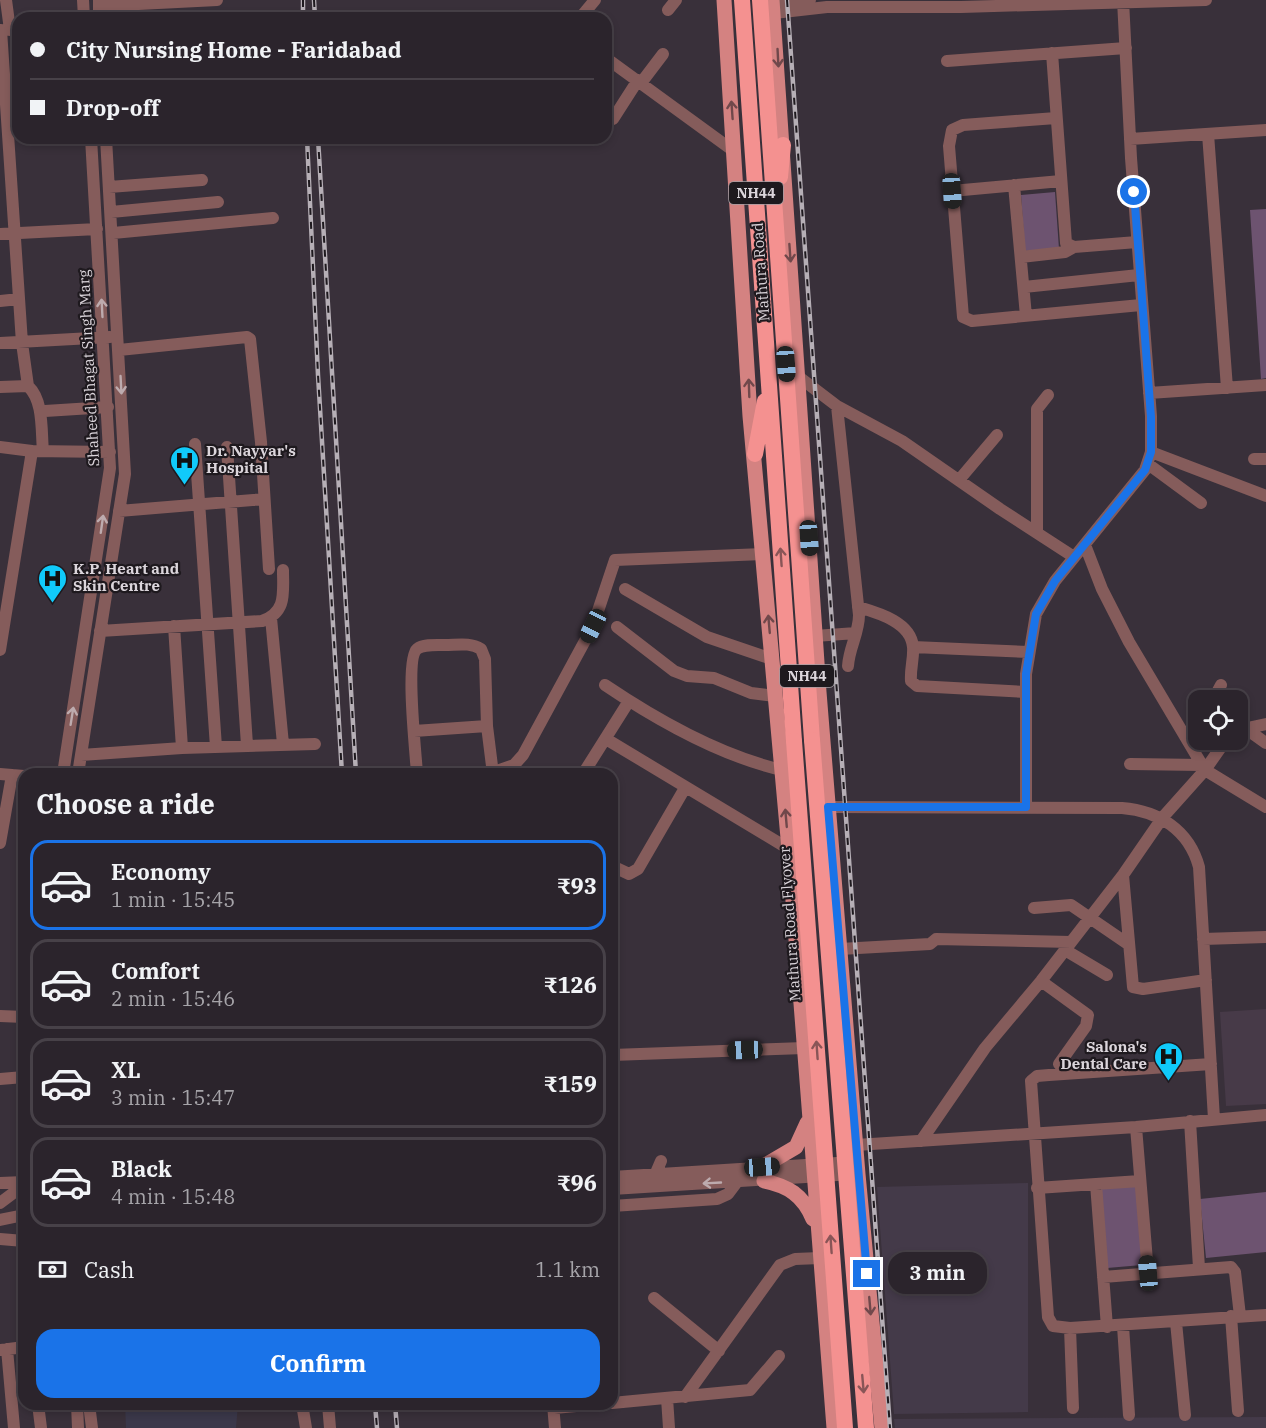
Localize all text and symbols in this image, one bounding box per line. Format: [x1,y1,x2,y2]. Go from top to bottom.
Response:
text: City Nursing Home - Faridabad [66,35,402,64]
one-way arrow [772,48,783,68]
text: Drop-off [66,93,160,122]
one-way arrow [726,100,737,120]
car [942,172,962,210]
route start [1120,178,1147,205]
road number: NH44 [729,182,783,204]
street label: Mathura Road [748,222,773,322]
one-way arrow [785,242,796,262]
street label: Shaheed Bhagat Singh Marg [74,269,103,467]
one-way arrow [96,299,107,319]
car [776,345,796,383]
one-way arrow [116,375,127,395]
one-way arrow [744,379,755,399]
place label: Dr. Nayyar's Hospital [206,441,296,477]
hospital icon: Dr. Nayyar's Hospital [169,444,201,486]
one-way arrow [97,514,108,534]
car [799,519,819,557]
one-way arrow [775,547,786,567]
place label: K.P. Heart and Skin Centre [73,559,180,595]
hospital icon: K.P. Heart and Skin Centre [36,562,68,604]
car [577,606,609,646]
one-way arrow [763,615,774,635]
road number: NH44 [780,665,834,687]
map controls [1188,690,1248,750]
button: locate [1188,690,1248,750]
one-way arrow [67,707,78,727]
text: Choose a ride [36,786,215,821]
one-way arrow [780,809,791,829]
street label: Mathura Road Flyover [775,846,804,1002]
text: Economy [111,857,211,886]
icon: car [39,858,93,912]
text: ₹93 [556,871,597,900]
text: 1 min · 15:45 [111,886,235,913]
text: Comfort [111,956,200,985]
icon: car [39,957,93,1011]
text: ₹126 [543,970,597,999]
text: 2 min · 15:46 [111,985,235,1012]
place label: Salona's Dental Care [1060,1037,1147,1073]
car [727,1040,763,1060]
one-way arrow [811,1040,822,1060]
hospital icon: Salona's Dental Care [1152,1040,1184,1082]
text: XL [111,1055,141,1084]
icon: car [39,1056,93,1110]
text: ₹159 [543,1069,597,1098]
text: 3 min · 15:47 [111,1084,235,1111]
text: Black [111,1154,172,1183]
icon: car [39,1155,93,1209]
car [743,1157,781,1177]
text: ₹96 [556,1168,597,1197]
one-way arrow [703,1178,723,1189]
text: 4 min · 15:48 [111,1183,235,1210]
one-way arrow [826,1235,837,1254]
icon: cash [36,1253,69,1286]
callout: 3 min [888,1253,987,1295]
car [1137,1254,1159,1292]
text: Cash [84,1255,135,1284]
text: 1.1 km [535,1256,600,1283]
text: 3 min [910,1259,966,1286]
route end [853,1260,880,1287]
one-way arrow [865,1295,876,1315]
button: Confirm [36,1329,600,1398]
one-way arrow [858,1374,869,1394]

